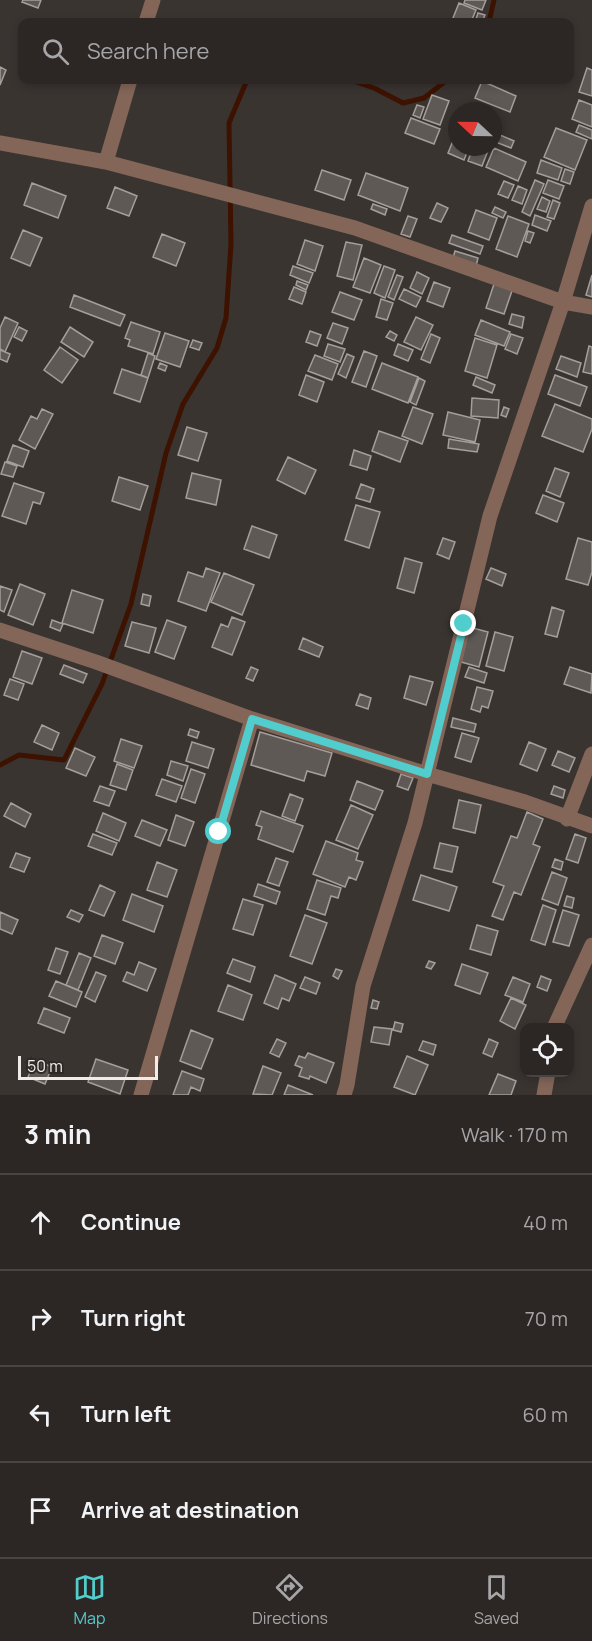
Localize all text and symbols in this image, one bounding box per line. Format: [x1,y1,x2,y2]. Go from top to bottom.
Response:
search box [18,18,574,84]
icon: search [39,35,72,68]
text: Search here [87,36,209,66]
north arrow [448,102,502,156]
route end [450,610,476,636]
route start [205,818,231,844]
map controls [520,1023,574,1077]
button: locate [520,1023,574,1077]
scale bar [18,1053,158,1080]
text: 50 m [27,1055,63,1077]
text: 3 min [24,1116,91,1152]
text: Walk · 170 m [461,1121,568,1148]
icon: ahead [24,1206,57,1239]
text: Continue [81,1207,181,1237]
text: 40 m [523,1209,568,1236]
icon: right [24,1302,57,1335]
text: Turn right [81,1303,186,1333]
text: 70 m [525,1305,568,1332]
icon: left [24,1398,57,1431]
text: Turn left [81,1399,171,1429]
text: 60 m [522,1401,568,1428]
icon: arrive [24,1494,57,1527]
text: Arrive at destination [81,1495,299,1525]
tab: Map [73,1571,106,1629]
tab: Directions [252,1571,328,1629]
tab: Saved [474,1571,519,1629]

